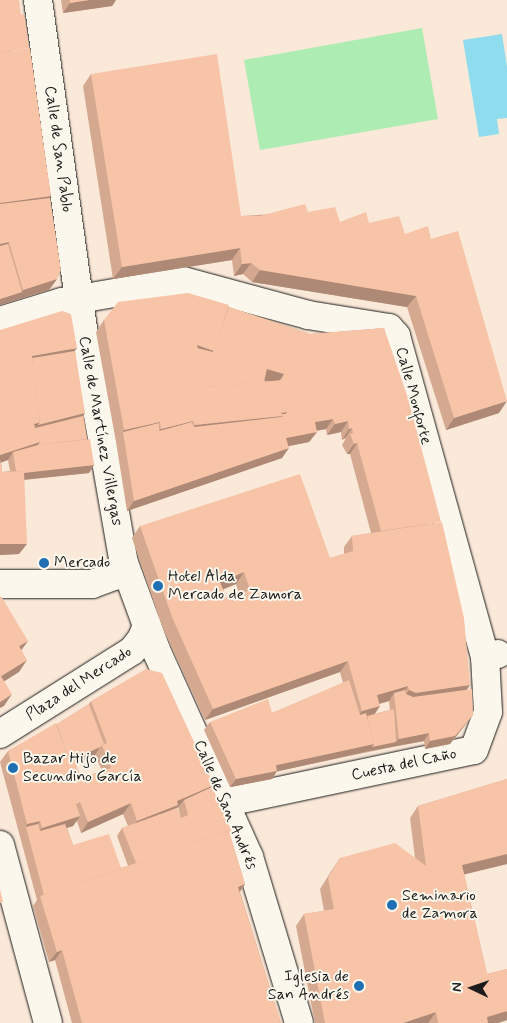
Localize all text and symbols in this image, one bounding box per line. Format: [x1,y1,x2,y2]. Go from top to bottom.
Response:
street label: Calle de San Pablo [40,86,76,212]
street label: Calle de Martínez Villergas [74,337,126,525]
street label: Calle Monforte [391,345,435,447]
place label: Mercado [54,553,110,573]
marker: Mercado [38,557,50,569]
place label: Hotel Alda Mercado de Zamora [168,567,307,605]
marker: Hotel Alda Mercado de Zamora [152,580,164,592]
street label: Plaza del Mercado [23,643,135,725]
street label: Calle de San Andrés [189,738,261,872]
street label: Cuesta del Caño [350,744,458,786]
place label: Bazar Hijo de Secundino García [23,749,140,787]
marker: Bazar Hijo de Secundino García [7,762,19,774]
place label: Seminario de Zamora [402,886,480,924]
marker: Seminario de Zamora [386,899,398,911]
north arrow [447,963,497,1013]
place label: Iglesia de San Andrés [270,967,349,1005]
marker: Iglesia de San Andrés [353,980,365,992]
text: N [448,982,466,992]

